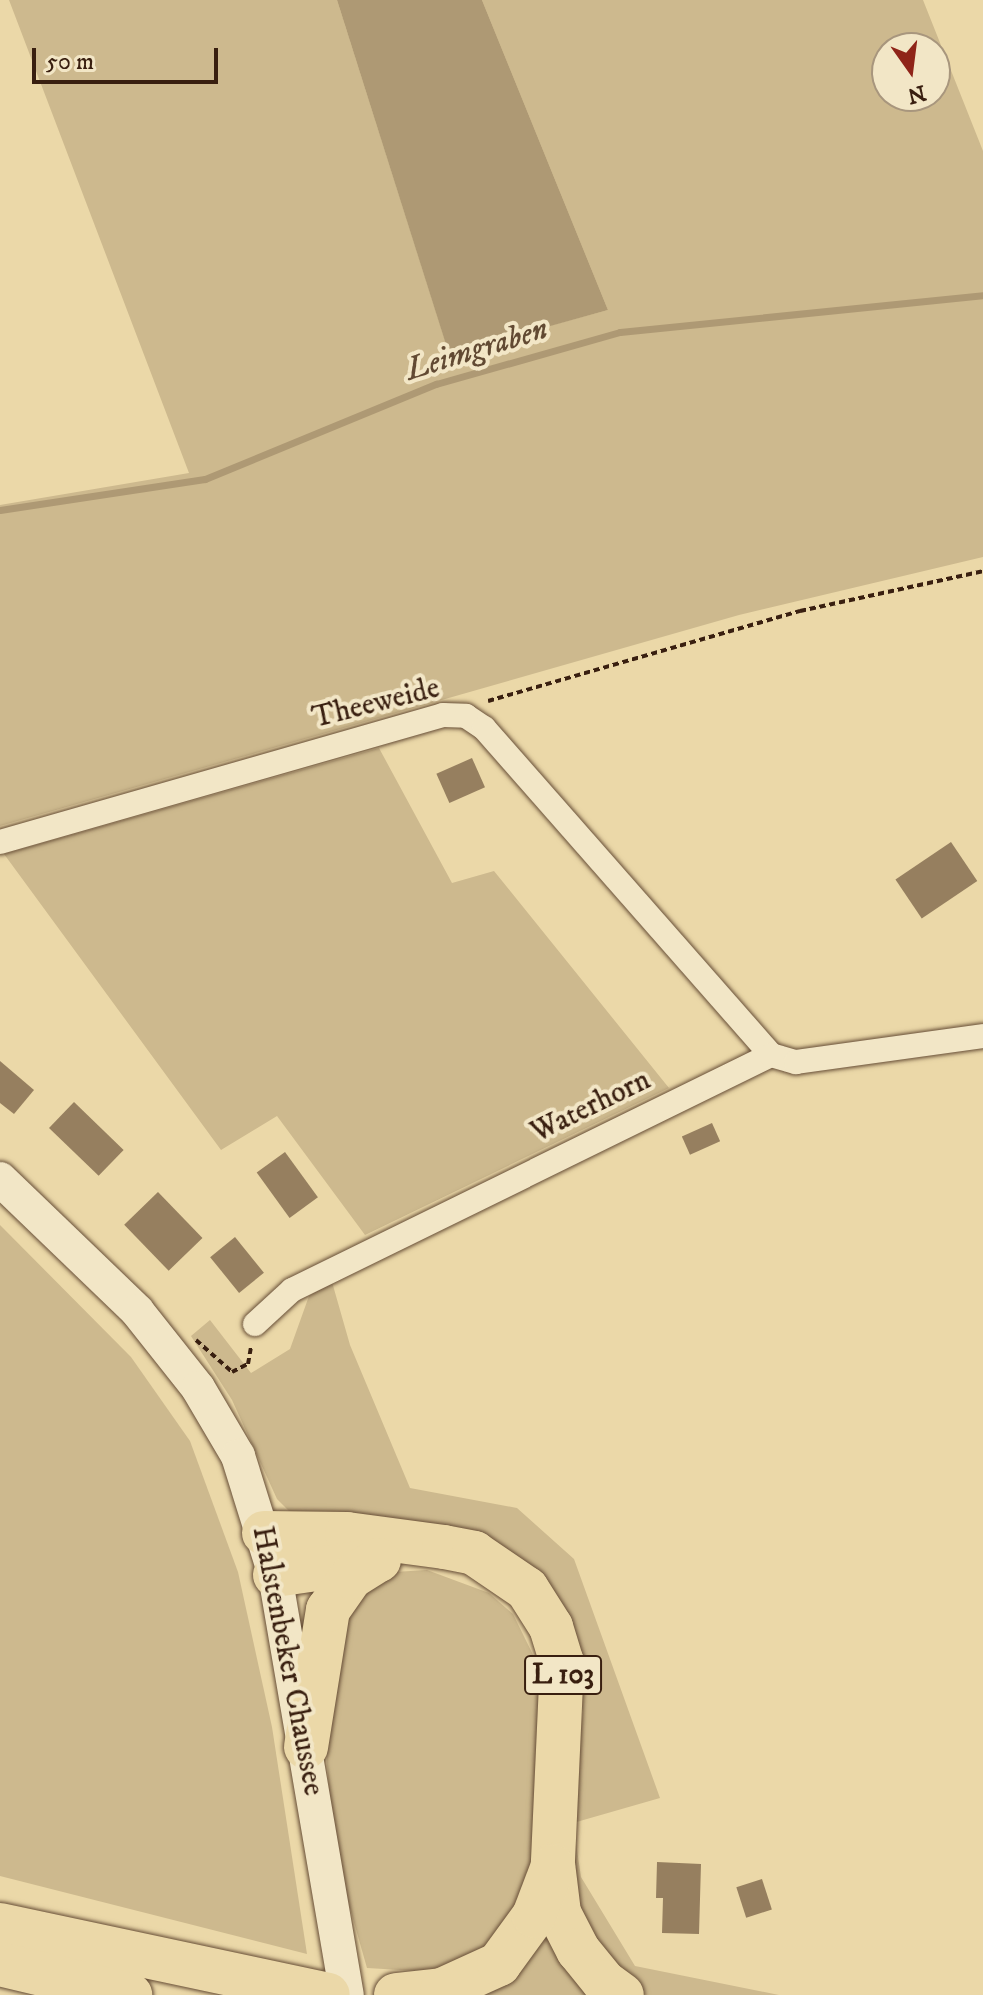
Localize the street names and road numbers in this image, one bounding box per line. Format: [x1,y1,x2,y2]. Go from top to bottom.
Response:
street label: Theeweide [309,671,443,737]
street label: Waterhorn [525,1063,657,1151]
street label: Halstenbeker Chaussee [243,1523,331,1799]
road number: L 103 [523,1651,603,1699]

